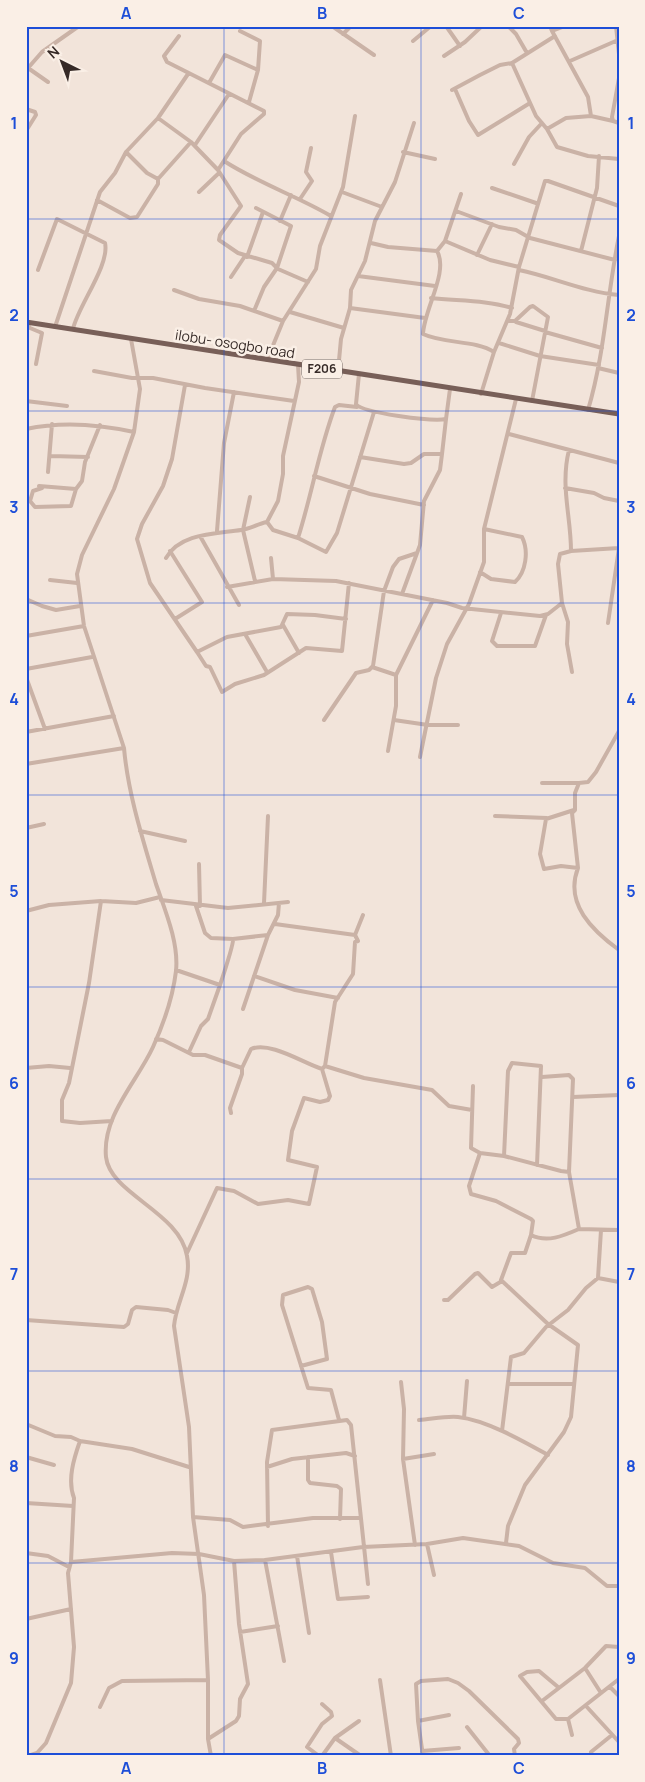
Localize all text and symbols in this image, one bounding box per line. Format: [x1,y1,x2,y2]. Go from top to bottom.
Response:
text: A [121,2,132,24]
text: B [317,2,327,24]
text: C [513,2,525,24]
north arrow [38,38,88,88]
text: N [43,42,63,62]
text: 1 [10,112,18,134]
text: 1 [627,112,635,134]
text: 2 [9,304,19,326]
text: 2 [626,304,636,326]
street label: ilobu- osogbo road [174,325,296,362]
road number: F206 [302,359,342,378]
text: 3 [9,496,19,518]
text: 3 [626,496,636,518]
text: 4 [9,688,19,710]
text: 4 [626,688,636,710]
text: 5 [9,880,19,902]
text: 5 [626,880,636,902]
text: 6 [9,1072,19,1094]
text: 6 [626,1072,636,1094]
text: 7 [10,1263,18,1285]
text: 7 [627,1263,635,1285]
text: 8 [9,1455,19,1477]
text: 8 [626,1455,636,1477]
text: 9 [9,1647,19,1669]
text: 9 [626,1647,636,1669]
text: A [121,1757,132,1779]
text: B [317,1757,327,1779]
text: C [513,1757,525,1779]

